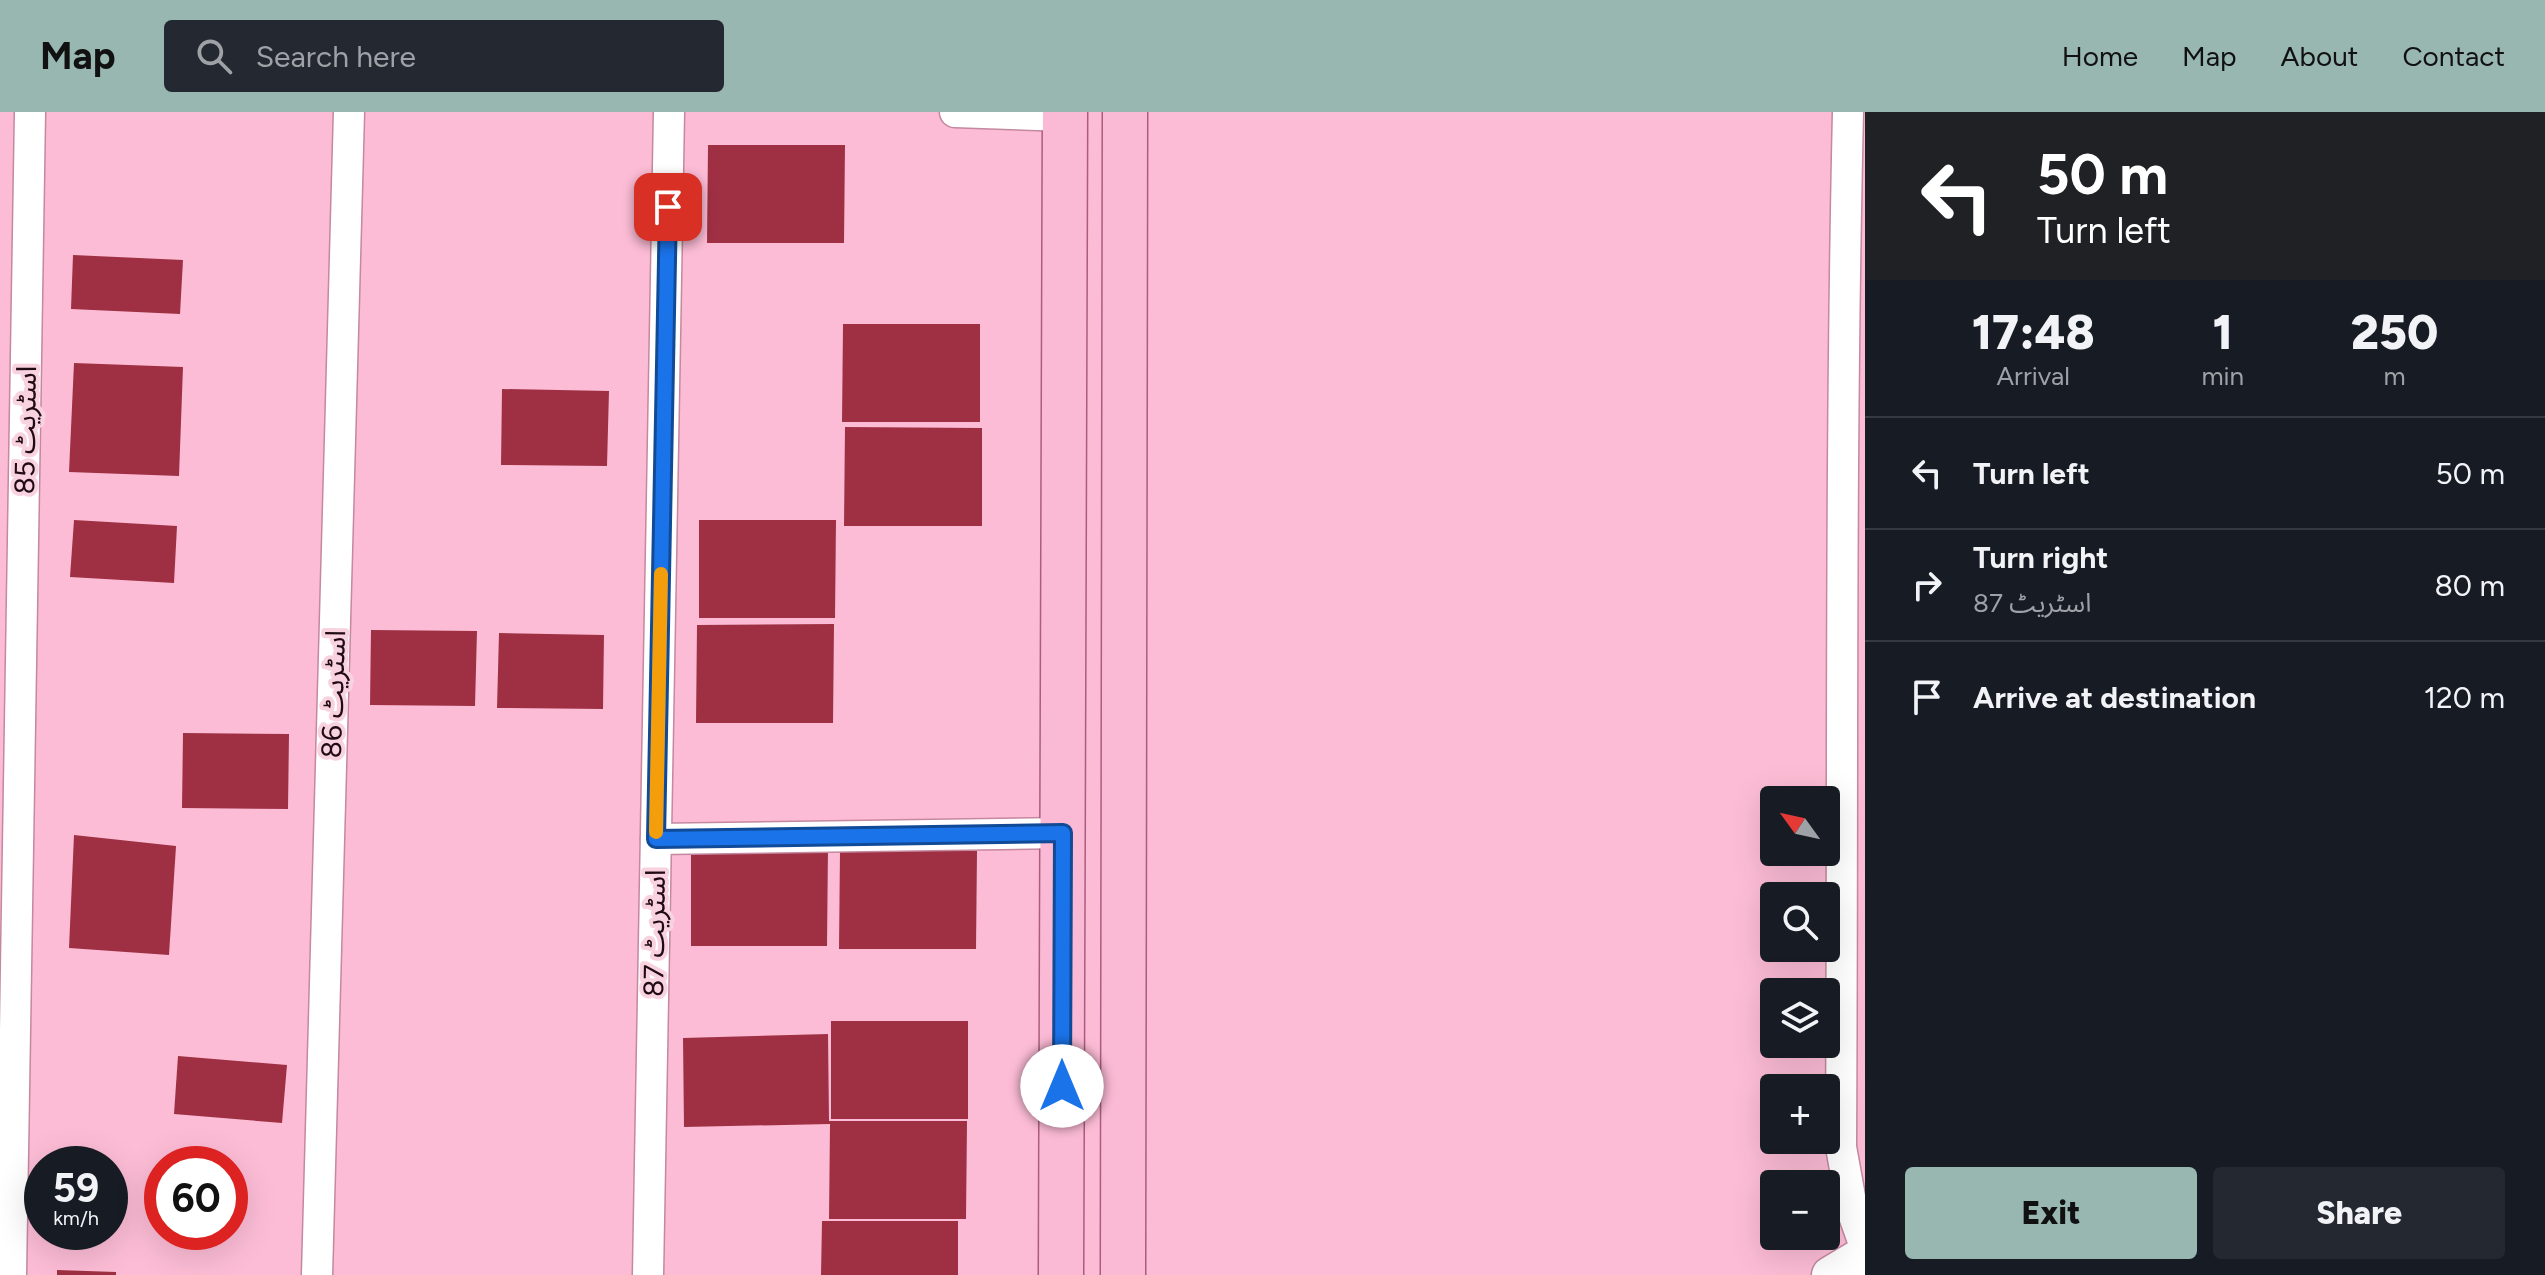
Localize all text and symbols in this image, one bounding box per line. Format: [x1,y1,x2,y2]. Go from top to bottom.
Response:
search box [164,20,724,92]
text: Map [40,33,116,79]
icon: search [192,34,236,78]
text: Search here [256,38,416,75]
text: Home [2062,39,2138,73]
text: Map [2182,39,2237,73]
text: About [2281,39,2358,73]
text: Contact [2402,39,2505,73]
text: 50 m [2037,141,2168,208]
icon: left [1905,144,2009,248]
pin [634,173,702,241]
icon: arrive [646,185,690,229]
text: Turn left [2037,209,2171,252]
text: 17:48 [1972,303,2095,361]
text: 1 [2213,303,2233,361]
text: 250 [2351,303,2438,361]
text: Arrival [1997,360,2070,392]
text: min [2201,360,2244,392]
text: m [2383,360,2406,392]
street label: اسٹریٹ 85 [7,365,43,495]
icon: left [1905,451,1949,495]
text: Turn left [1973,455,2090,492]
text: 50 m [2436,455,2505,492]
text: Turn right [1973,539,2108,576]
icon: right [1905,563,1949,607]
text: 80 m [2434,567,2505,604]
text: اسٹریٹ 87 [1973,587,2091,619]
street label: اسٹریٹ 86 [314,629,352,759]
icon: arrive [1905,675,1949,719]
text: Arrive at destination [1973,679,2256,716]
text: 120 m [2424,679,2505,716]
north arrow [1760,786,1840,866]
map controls [1760,786,1840,1250]
street label: اسٹریٹ 87 [636,869,672,997]
button: search [1760,882,1840,962]
button: layers [1760,978,1840,1058]
position arrow [1020,1044,1104,1128]
button: + [1760,1074,1840,1154]
speed limit sign: 60 [144,1146,248,1250]
text: 59 [53,1164,99,1212]
button: Exit [1905,1167,2197,1259]
button: Share [2213,1167,2505,1259]
button: − [1760,1170,1840,1250]
text: km/h [53,1206,99,1230]

